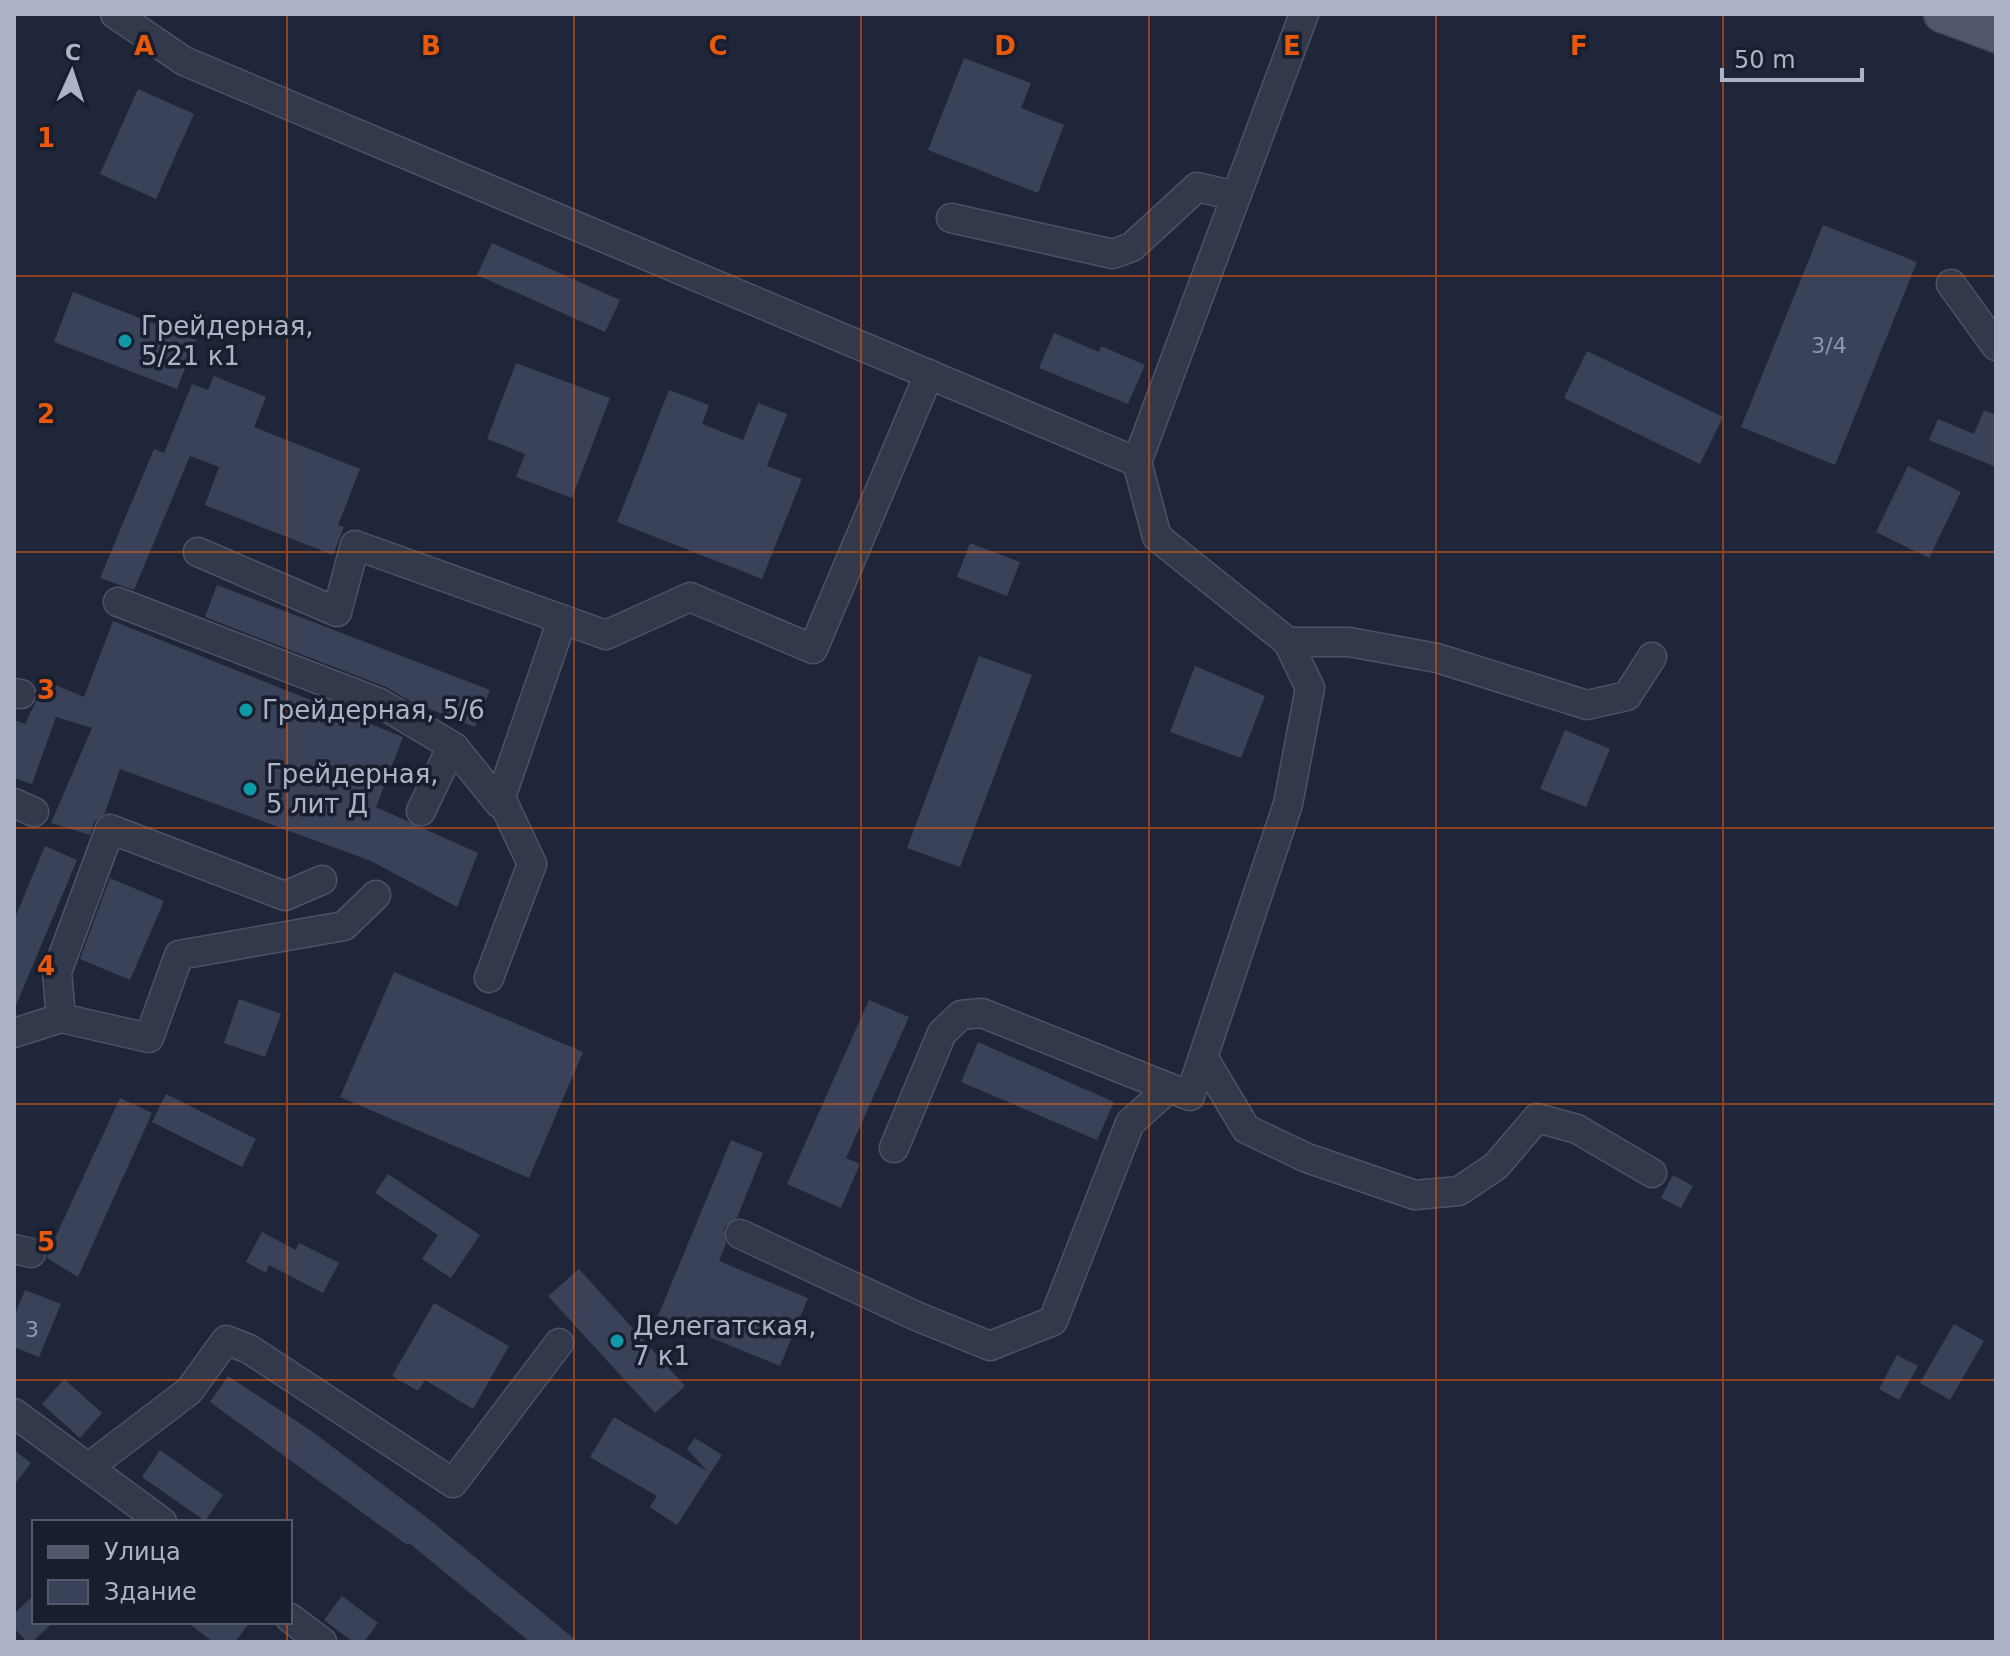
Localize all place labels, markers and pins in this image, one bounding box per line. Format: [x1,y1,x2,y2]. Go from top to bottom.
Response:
place label: Грейдерная, 5/21 к1 [141,311,314,371]
marker: Грейдерная, 5/21 к1 [116,332,134,350]
place label: Грейдерная, 5/6 [262,695,485,725]
marker: Грейдерная, 5/6 [237,701,255,719]
place label: Грейдерная, 5 лит Д [266,759,439,819]
marker: Грейдерная, 5 лит Д [241,780,259,798]
place label: Делегатская, 7 к1 [633,1311,817,1371]
marker: Делегатская, 7 к1 [608,1332,626,1350]

